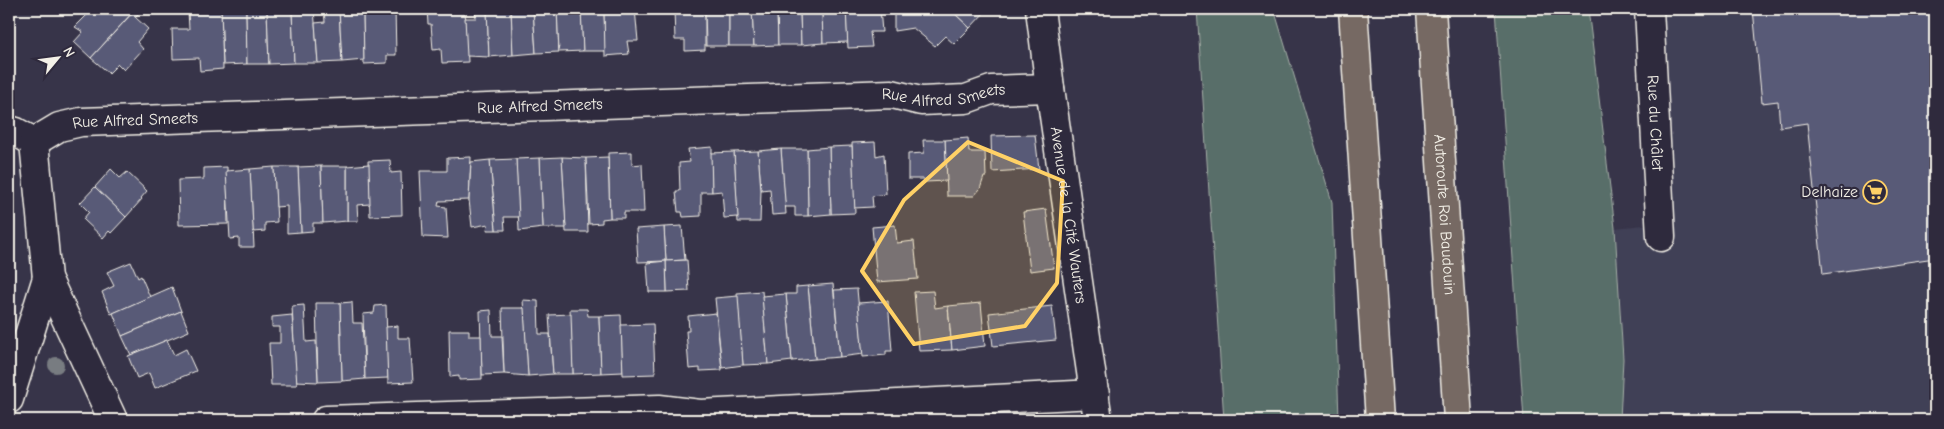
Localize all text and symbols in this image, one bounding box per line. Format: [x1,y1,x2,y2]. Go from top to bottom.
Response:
north arrow [32,32,82,82]
text: N [59,44,79,60]
street label: Rue du Châlet [1643,74,1667,172]
street label: Rue Alfred Smeets [882,81,1006,110]
street label: Rue Alfred Smeets [477,95,603,117]
street label: Rue Alfred Smeets [71,109,199,133]
street label: Avenue de la Cité Wauters [1047,125,1090,305]
street label: Autoroute Roi Baudouin [1430,134,1459,296]
supermarket icon: Delhaize [1862,179,1888,205]
place label: Delhaize [1801,183,1858,201]

